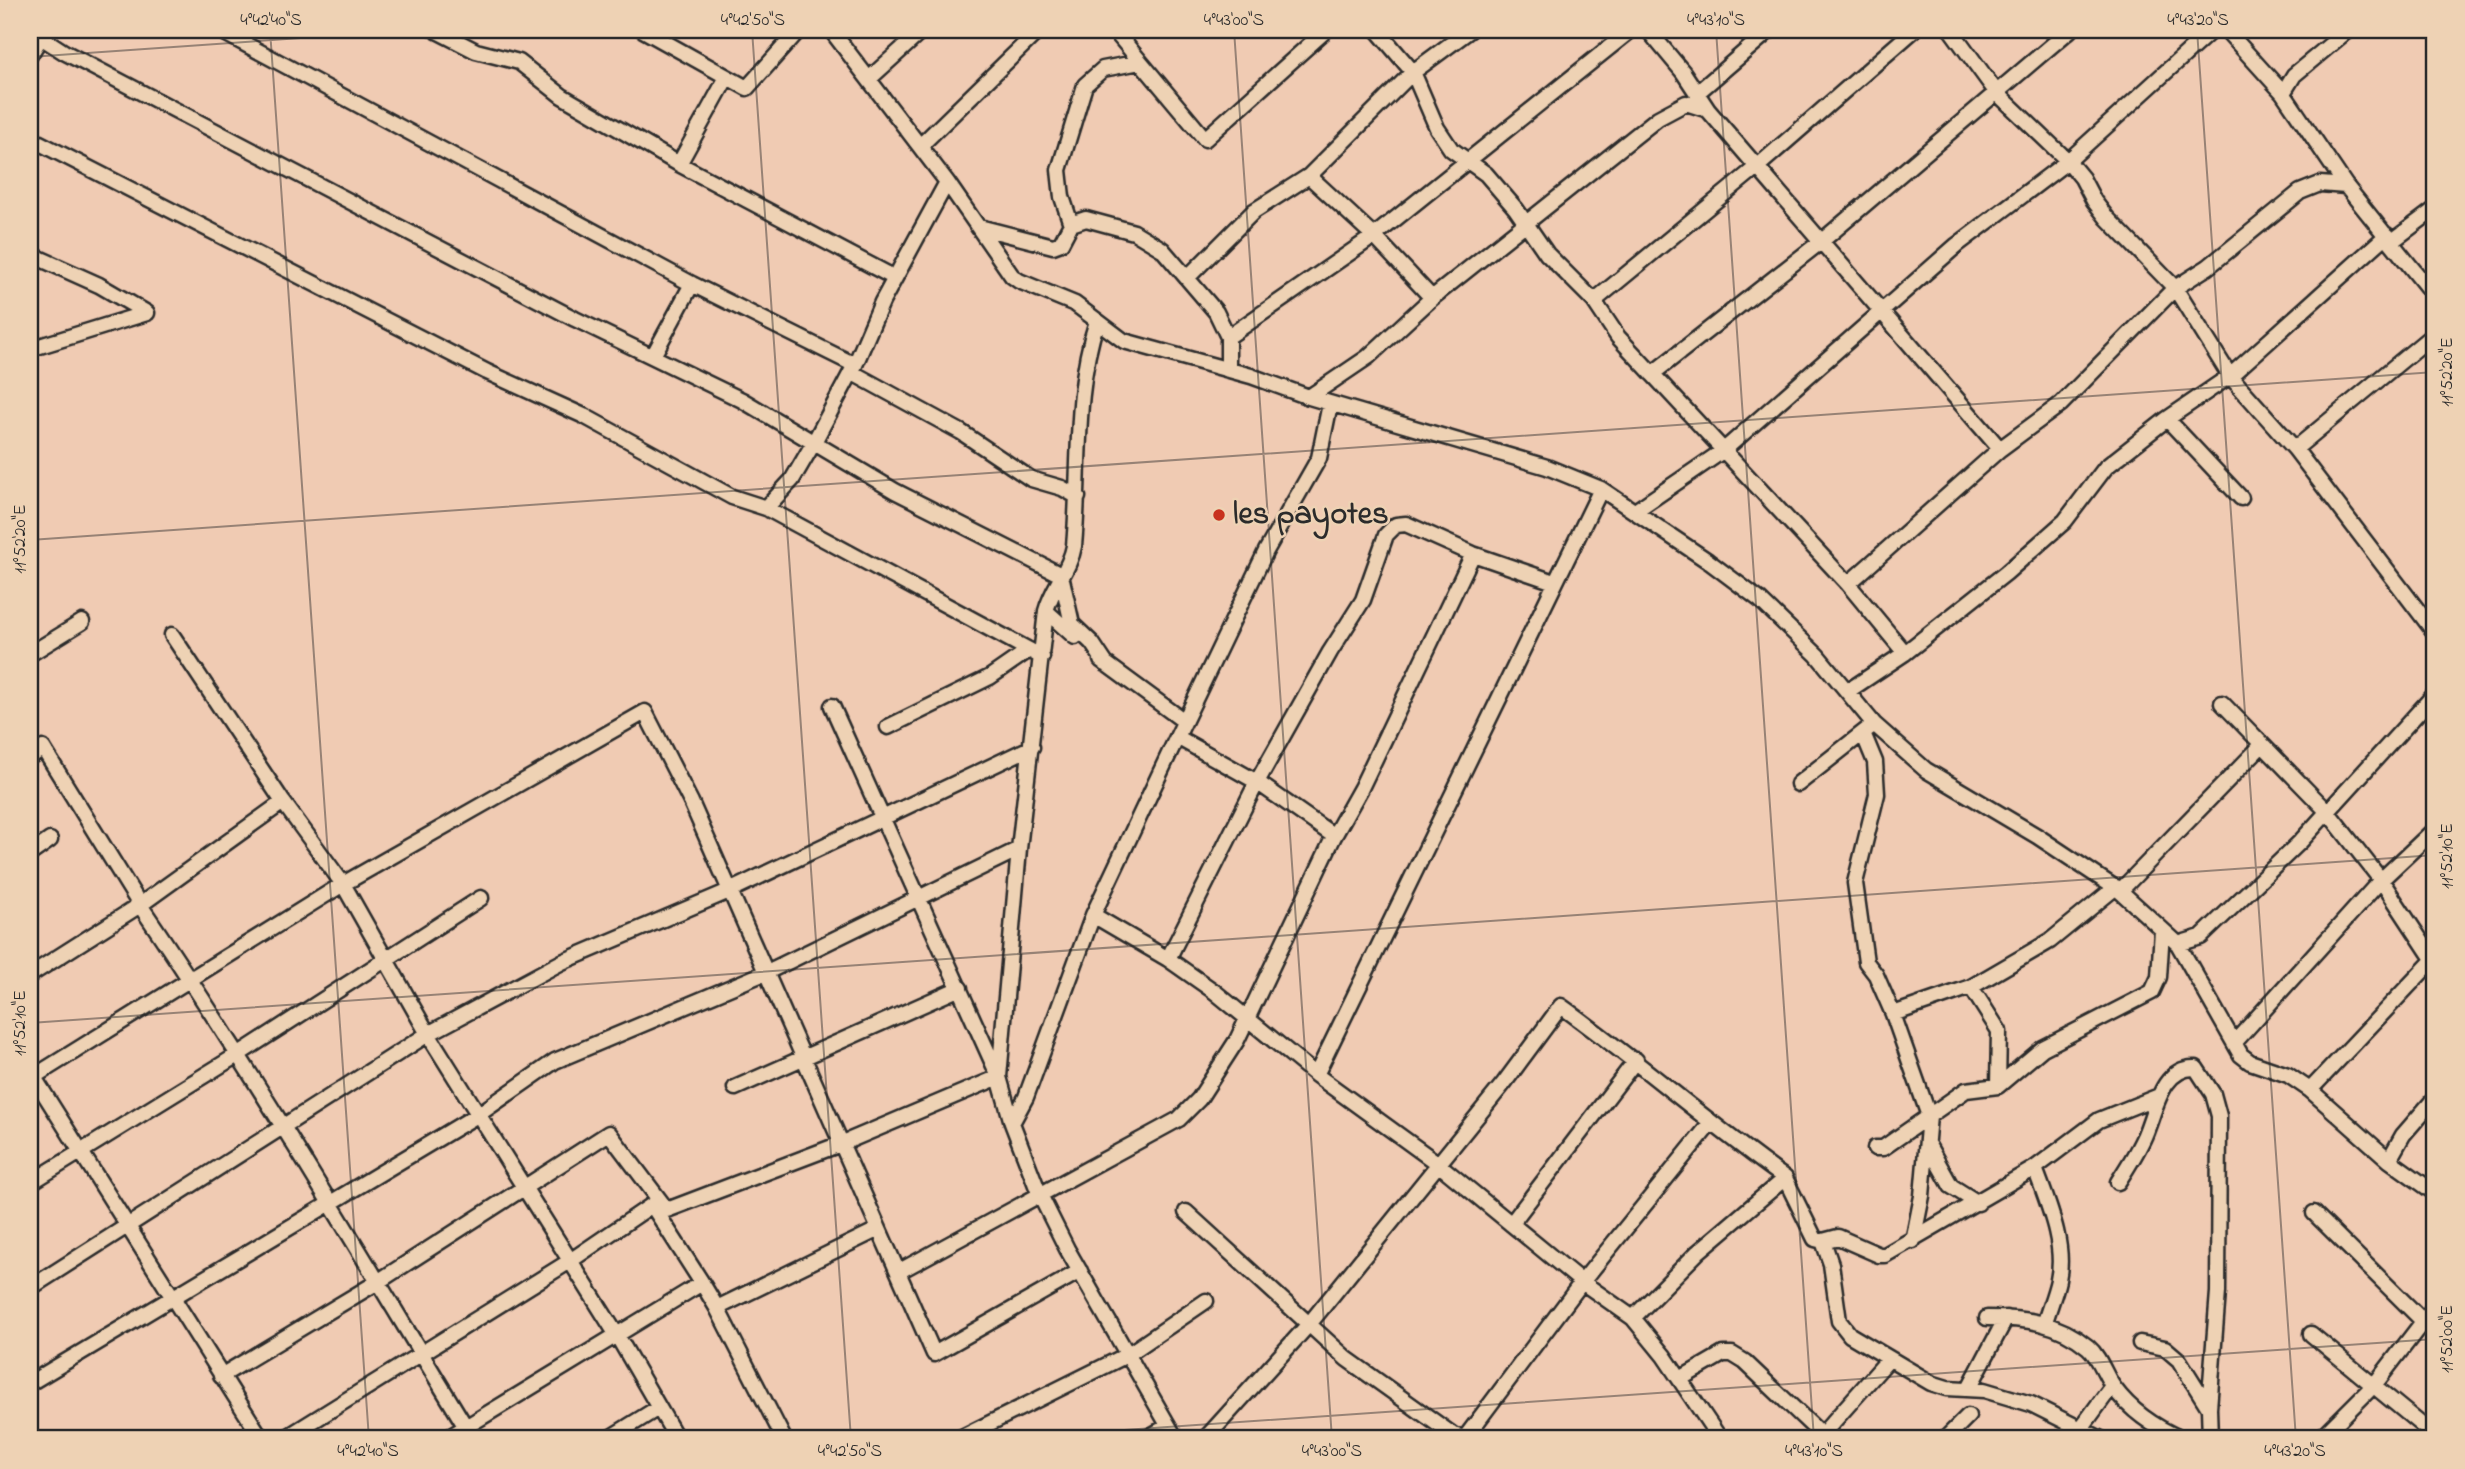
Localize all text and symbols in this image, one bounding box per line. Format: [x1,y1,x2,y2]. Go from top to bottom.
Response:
text: 4°42'40"S [240,8,302,34]
text: 4°42'50"S [721,8,785,34]
text: 4°43'00"S [1204,8,1264,34]
text: 4°43'10"S [1687,8,1745,34]
text: 4°43'20"S [2167,8,2229,34]
text: 11°52'20"E [2435,337,2461,407]
place label: les payotes [1233,492,1388,540]
text: 11°52'20"E [8,504,34,574]
marker: les payotes [1211,507,1227,523]
text: 11°52'10"E [2435,823,2461,889]
text: 11°52'10"E [8,990,34,1056]
text: 11°52'00"E [2435,1305,2461,1373]
text: 4°42'40"S [337,1439,399,1465]
text: 4°42'50"S [818,1439,882,1465]
text: 4°43'00"S [1302,1439,1362,1465]
text: 4°43'10"S [1785,1439,1843,1465]
text: 4°43'20"S [2264,1439,2326,1465]

